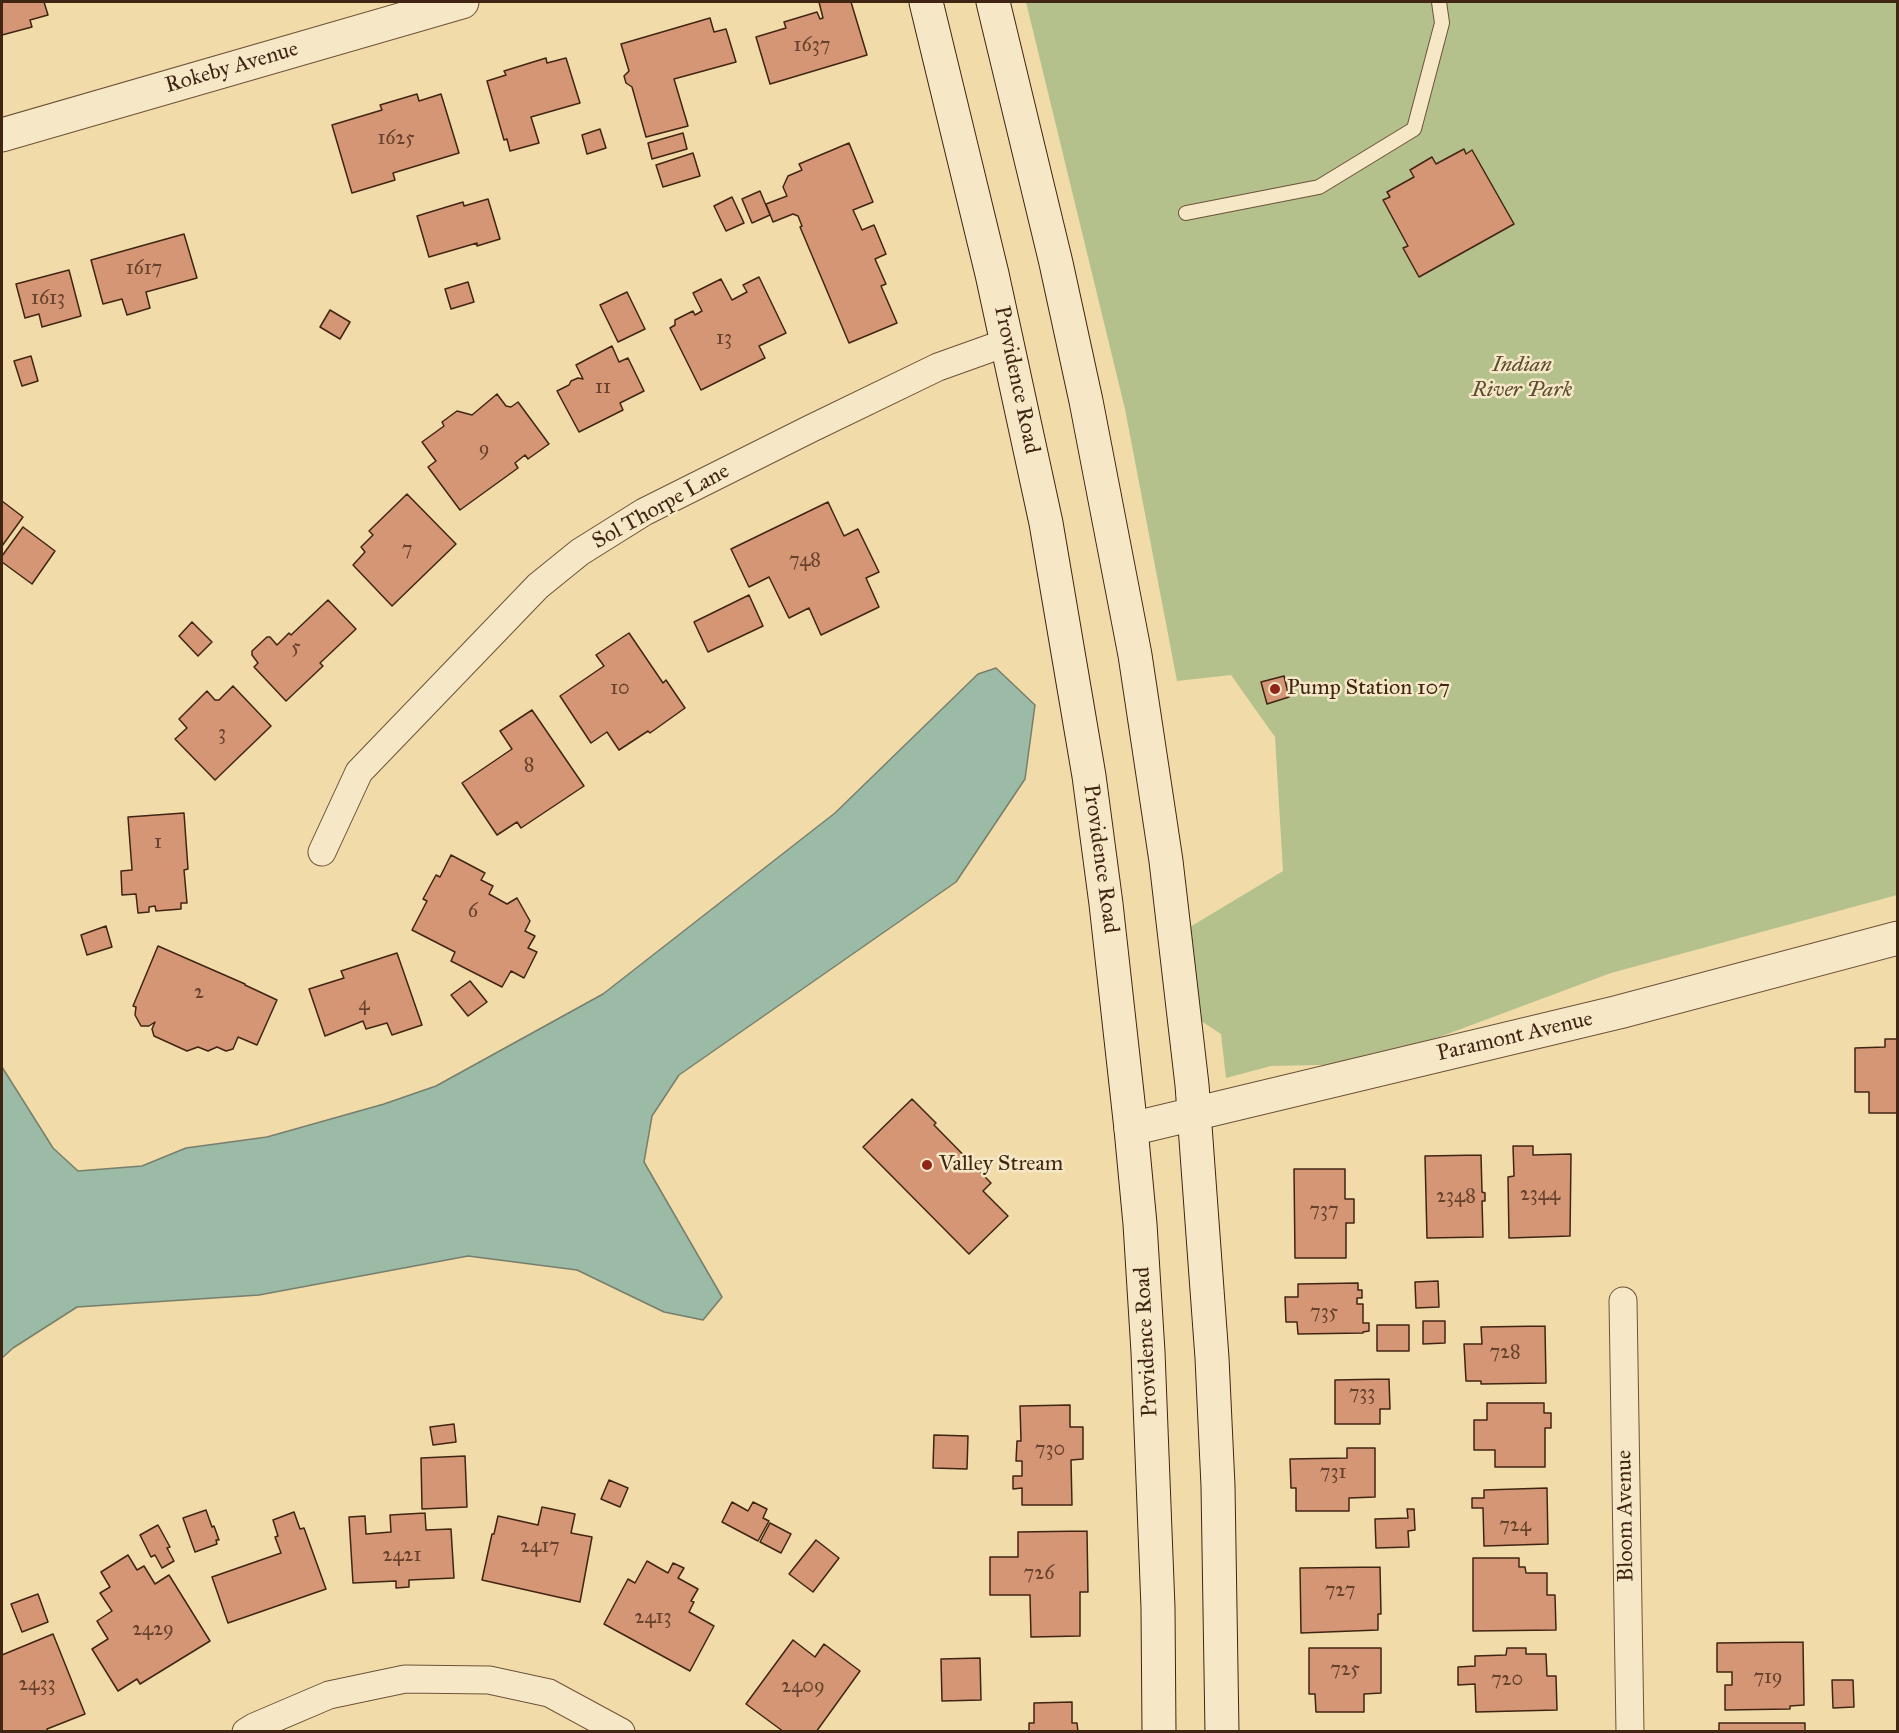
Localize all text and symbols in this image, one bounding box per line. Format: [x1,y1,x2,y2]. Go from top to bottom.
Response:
house number: 1637 [794,34,830,58]
street label: Rokeby Avenue [162,36,302,100]
house number: 1625 [377,127,415,151]
house number: 1617 [126,257,162,281]
house number: 1613 [31,287,65,311]
street label: Providence Road [987,304,1045,456]
house number: 13 [716,327,732,351]
park label: Indian River Park [1472,353,1572,404]
house number: 11 [595,376,611,400]
house number: 9 [479,438,489,462]
street label: Sol Thorpe Lane [588,458,734,556]
house number: 7 [402,538,412,562]
house number: 748 [789,549,821,573]
house number: 5 [291,636,301,660]
place label: Pump Station 107 [1287,676,1450,702]
house number: 10 [610,677,630,701]
marker: Pump Station 107 [1268,682,1282,696]
house number: 3 [218,722,226,746]
house number: 8 [524,754,534,778]
street label: Providence Road [1076,783,1124,935]
house number: 1 [154,831,162,855]
house number: 6 [468,900,478,924]
house number: 2 [194,981,204,1005]
house number: 4 [358,993,370,1017]
street label: Paramont Avenue [1435,1006,1595,1068]
place label: Valley Stream [939,1152,1063,1178]
marker: Valley Stream [920,1158,934,1172]
house number: 2344 [1520,1183,1560,1207]
house number: 2348 [1436,1185,1476,1209]
house number: 737 [1309,1199,1339,1223]
street label: Providence Road [1130,1266,1164,1418]
house number: 735 [1310,1301,1338,1325]
house number: 728 [1489,1341,1521,1365]
house number: 733 [1349,1382,1375,1406]
house number: 730 [1035,1438,1065,1462]
street label: Bloom Avenue [1612,1450,1640,1582]
house number: 731 [1320,1461,1346,1485]
house number: 724 [1499,1514,1531,1538]
house number: 2417 [520,1535,560,1559]
house number: 2421 [383,1544,421,1568]
house number: 726 [1024,1562,1054,1586]
house number: 727 [1325,1579,1355,1603]
house number: 2413 [635,1606,671,1630]
house number: 2429 [132,1618,174,1642]
house number: 725 [1330,1658,1360,1682]
house number: 719 [1753,1666,1783,1690]
house number: 720 [1491,1668,1523,1692]
house number: 2433 [18,1673,56,1697]
house number: 2409 [781,1675,825,1699]

